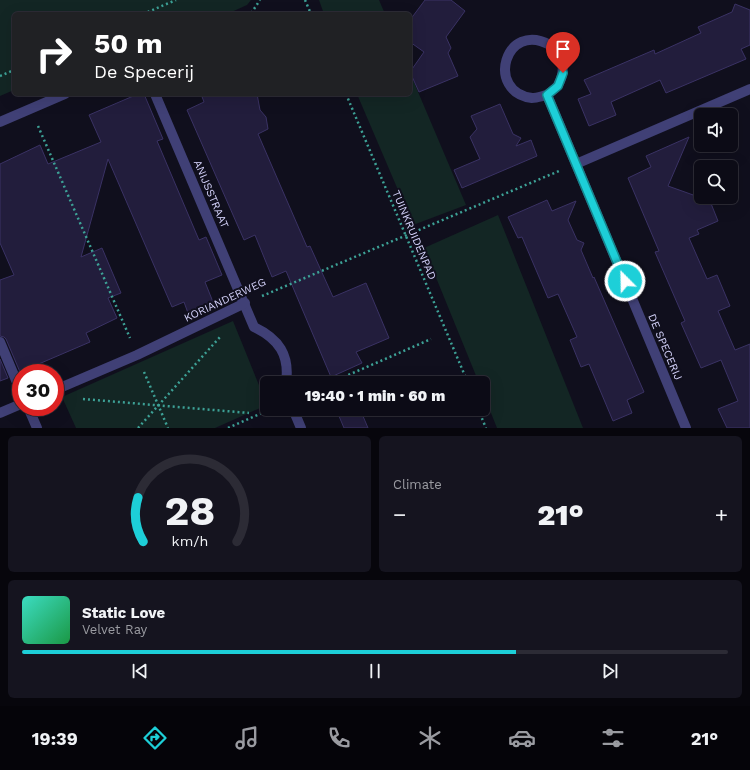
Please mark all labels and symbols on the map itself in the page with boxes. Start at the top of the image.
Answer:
pin [546,32,580,73]
street label: ANIJSSTRAAT [191,158,231,230]
street label: TUINKRUIDENPAD [389,188,439,282]
position arrow [604,260,646,302]
street label: KORIANDERWEG [182,275,268,325]
street label: DE SPECERIJ [645,312,685,382]
speed limit sign: 30 [12,364,64,416]

